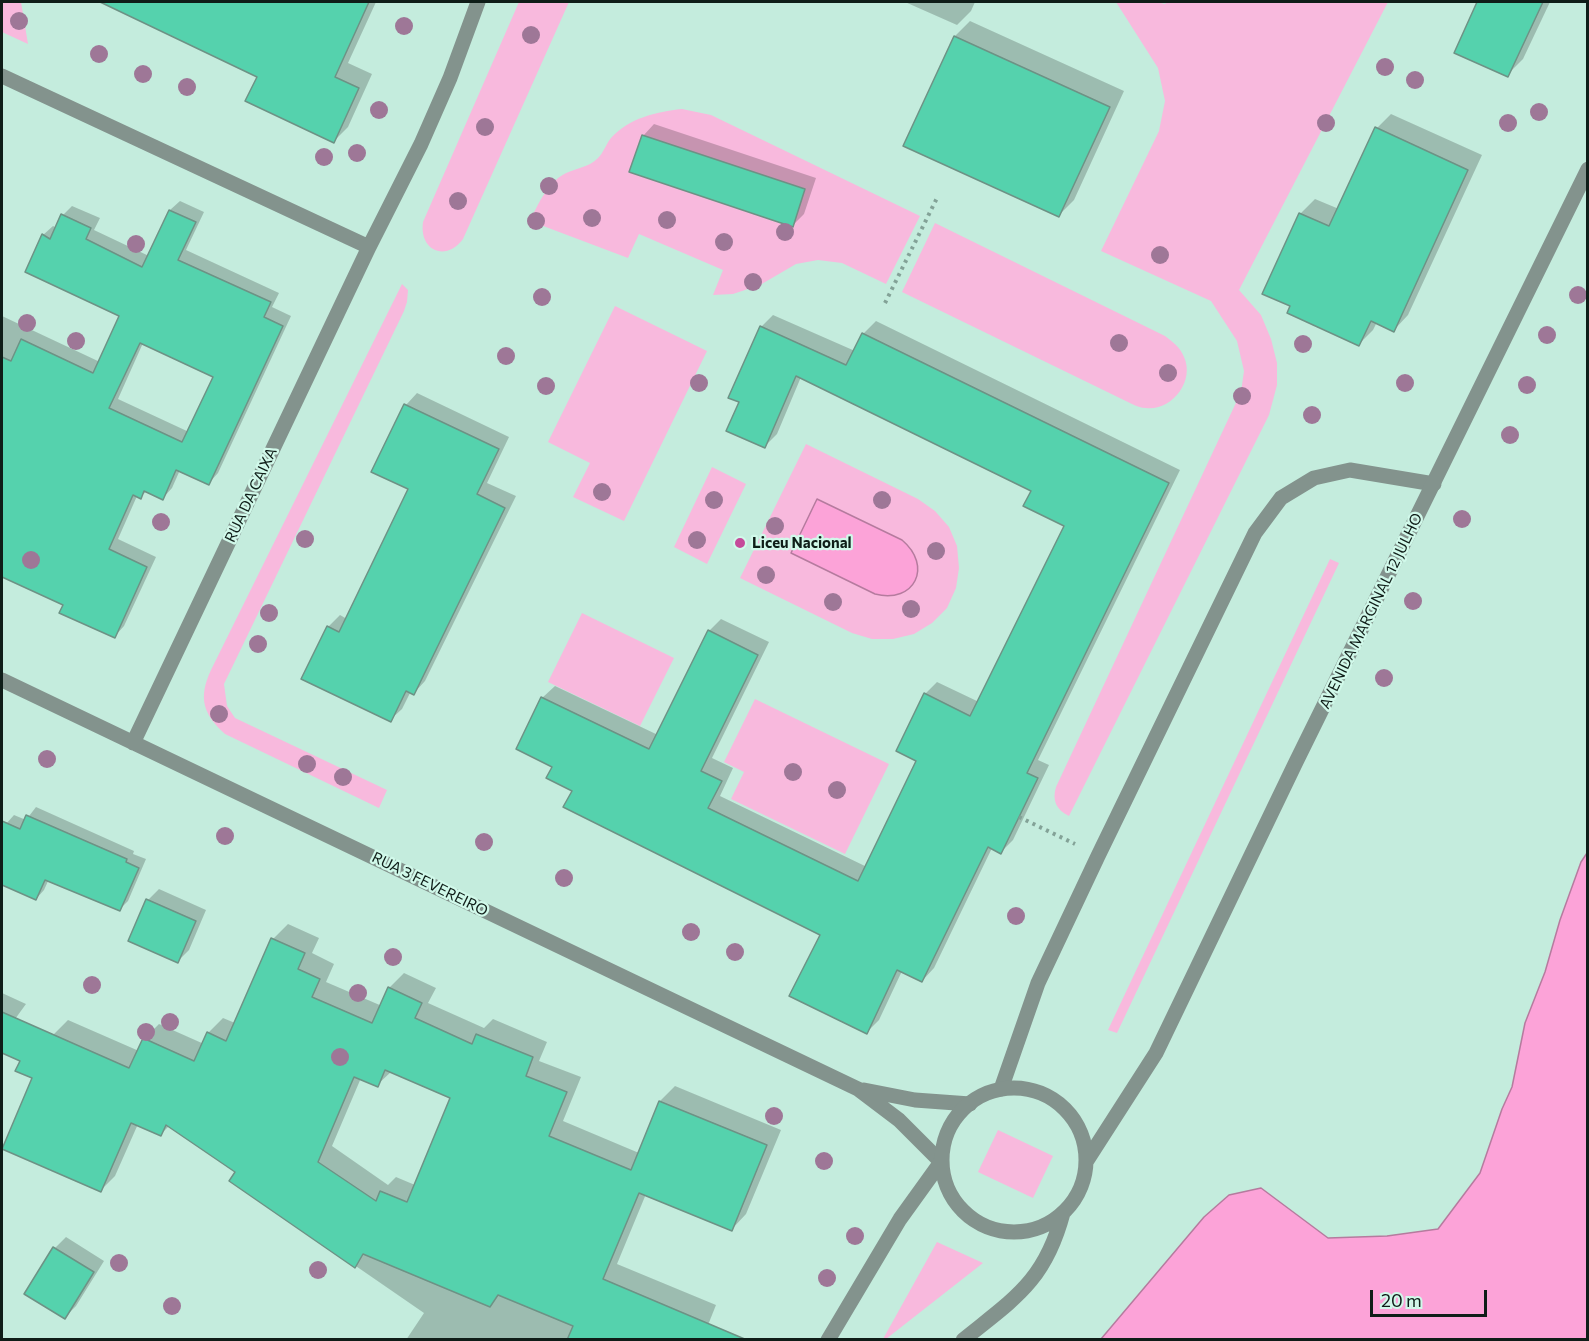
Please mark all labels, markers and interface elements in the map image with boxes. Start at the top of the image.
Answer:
street label: RUA DA CAIXA [221,445,281,545]
street label: AVENIDA MARGINAL 12 JULHO [1316,510,1426,712]
place label: Liceu Nacional [752,534,852,552]
marker: Liceu Nacional [733,536,747,550]
street label: RUA 3 FEVEREIRO [369,848,491,920]
scale bar [1373,1278,1490,1316]
text: 20 m [1381,1289,1422,1311]

